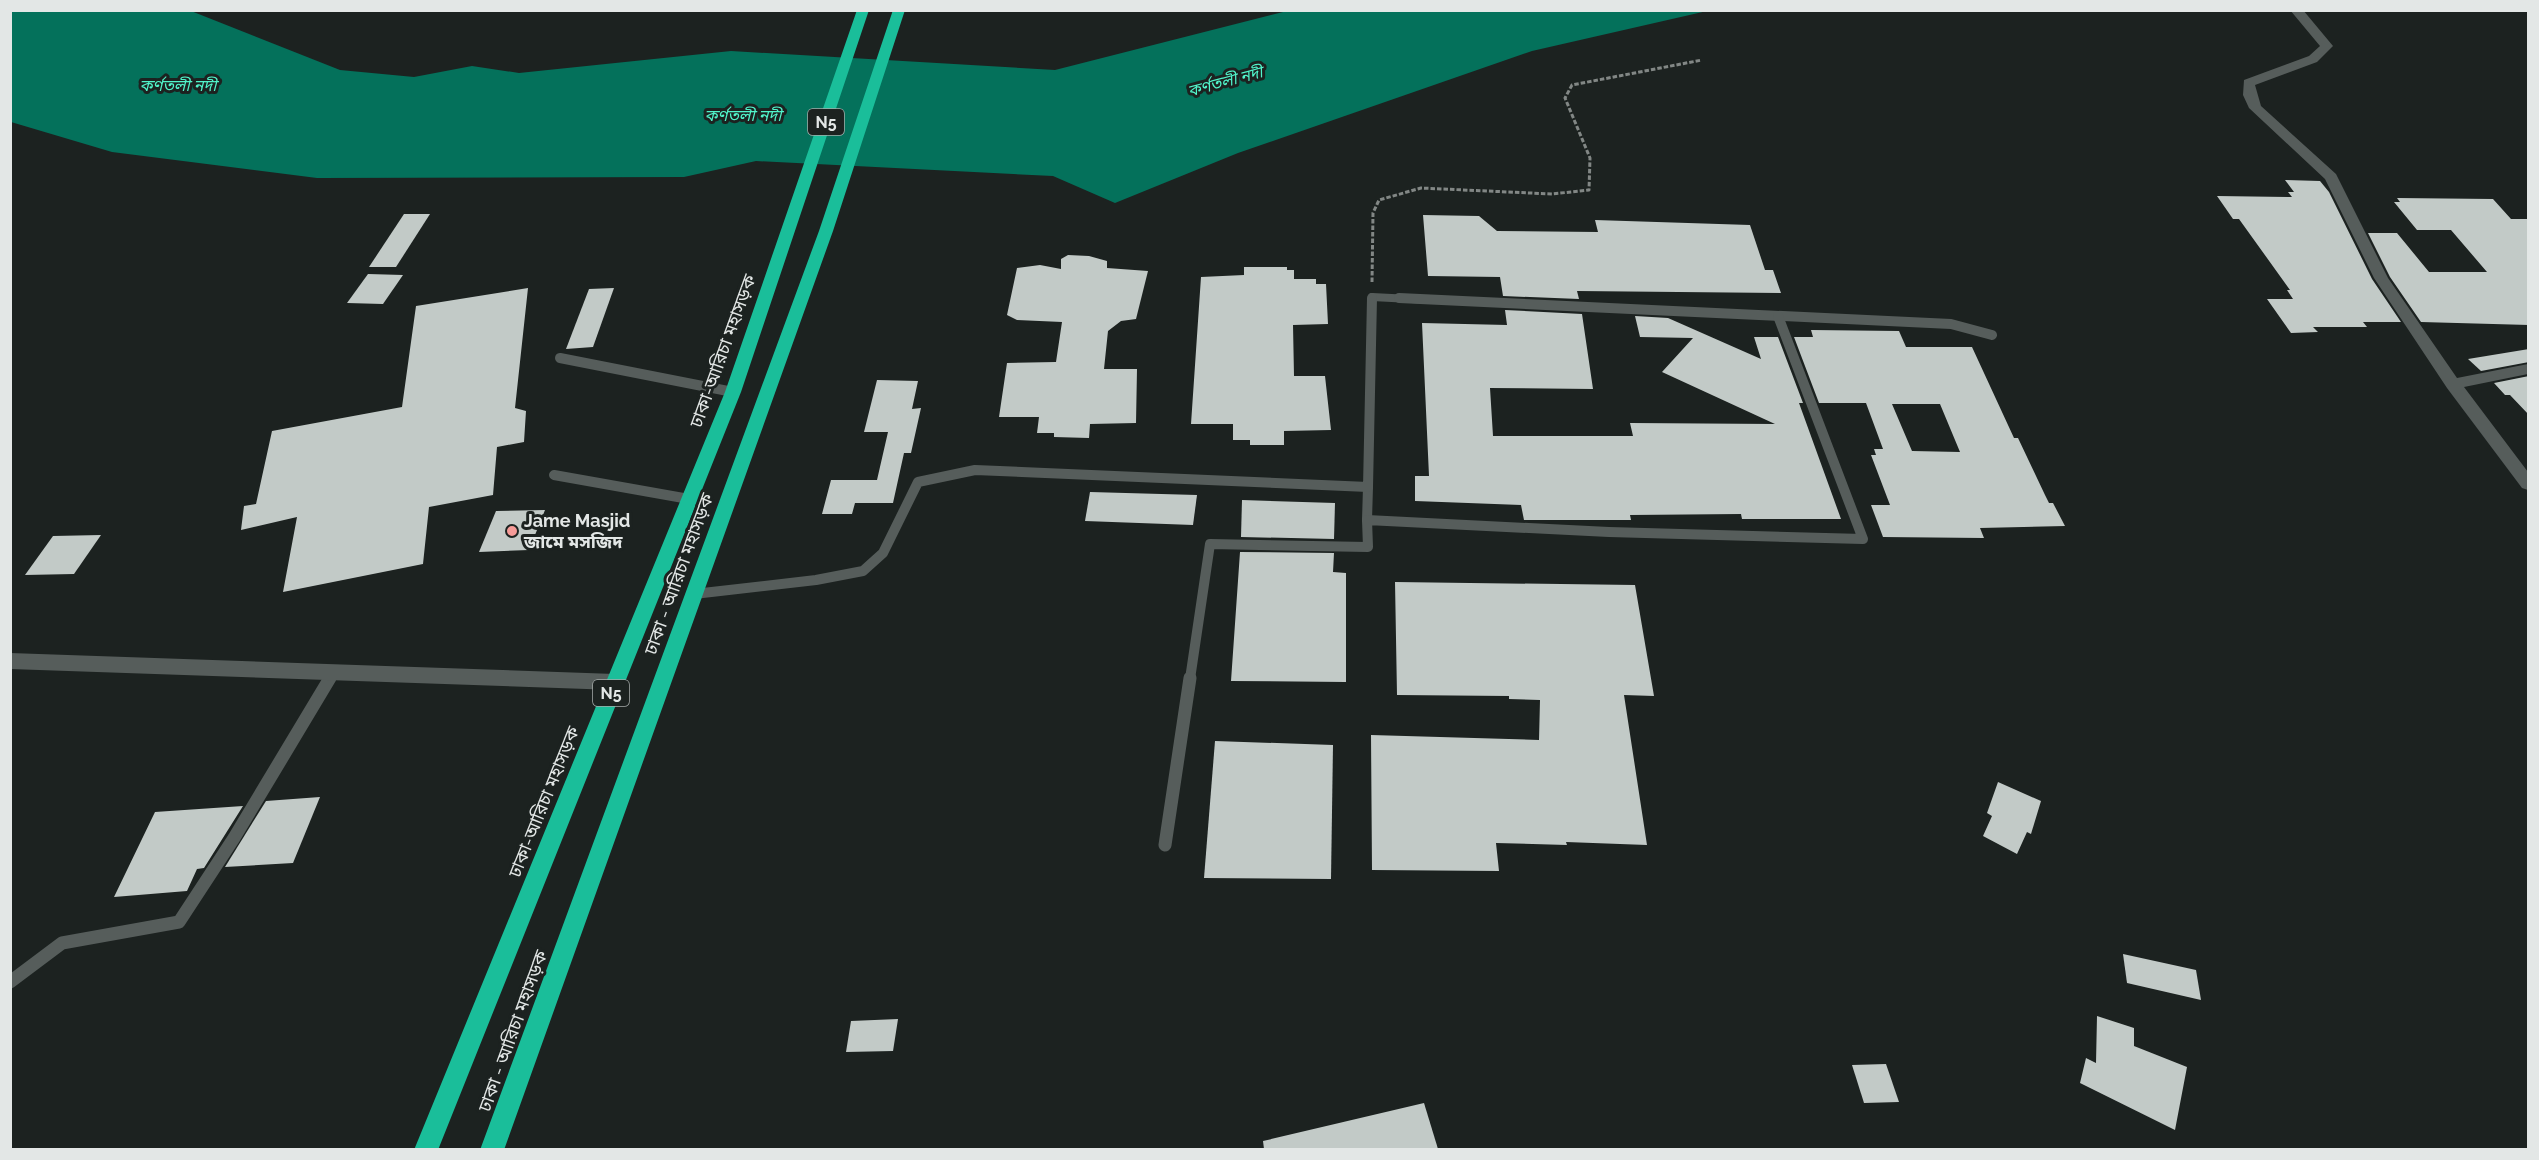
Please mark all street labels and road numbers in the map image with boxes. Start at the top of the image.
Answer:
road number: N5 [808,109,844,135]
street label: ঢাকা-আরিচা মহাসড়ক [685,271,760,431]
street label: ঢাকা - আরিচা মহাসড়ক [639,490,718,658]
road number: N5 [593,680,629,706]
street label: ঢাকা-আরিচা মহাসড়ক [503,723,584,881]
street label: ঢাকা - আরিচা মহাসড়ক [473,947,552,1115]

